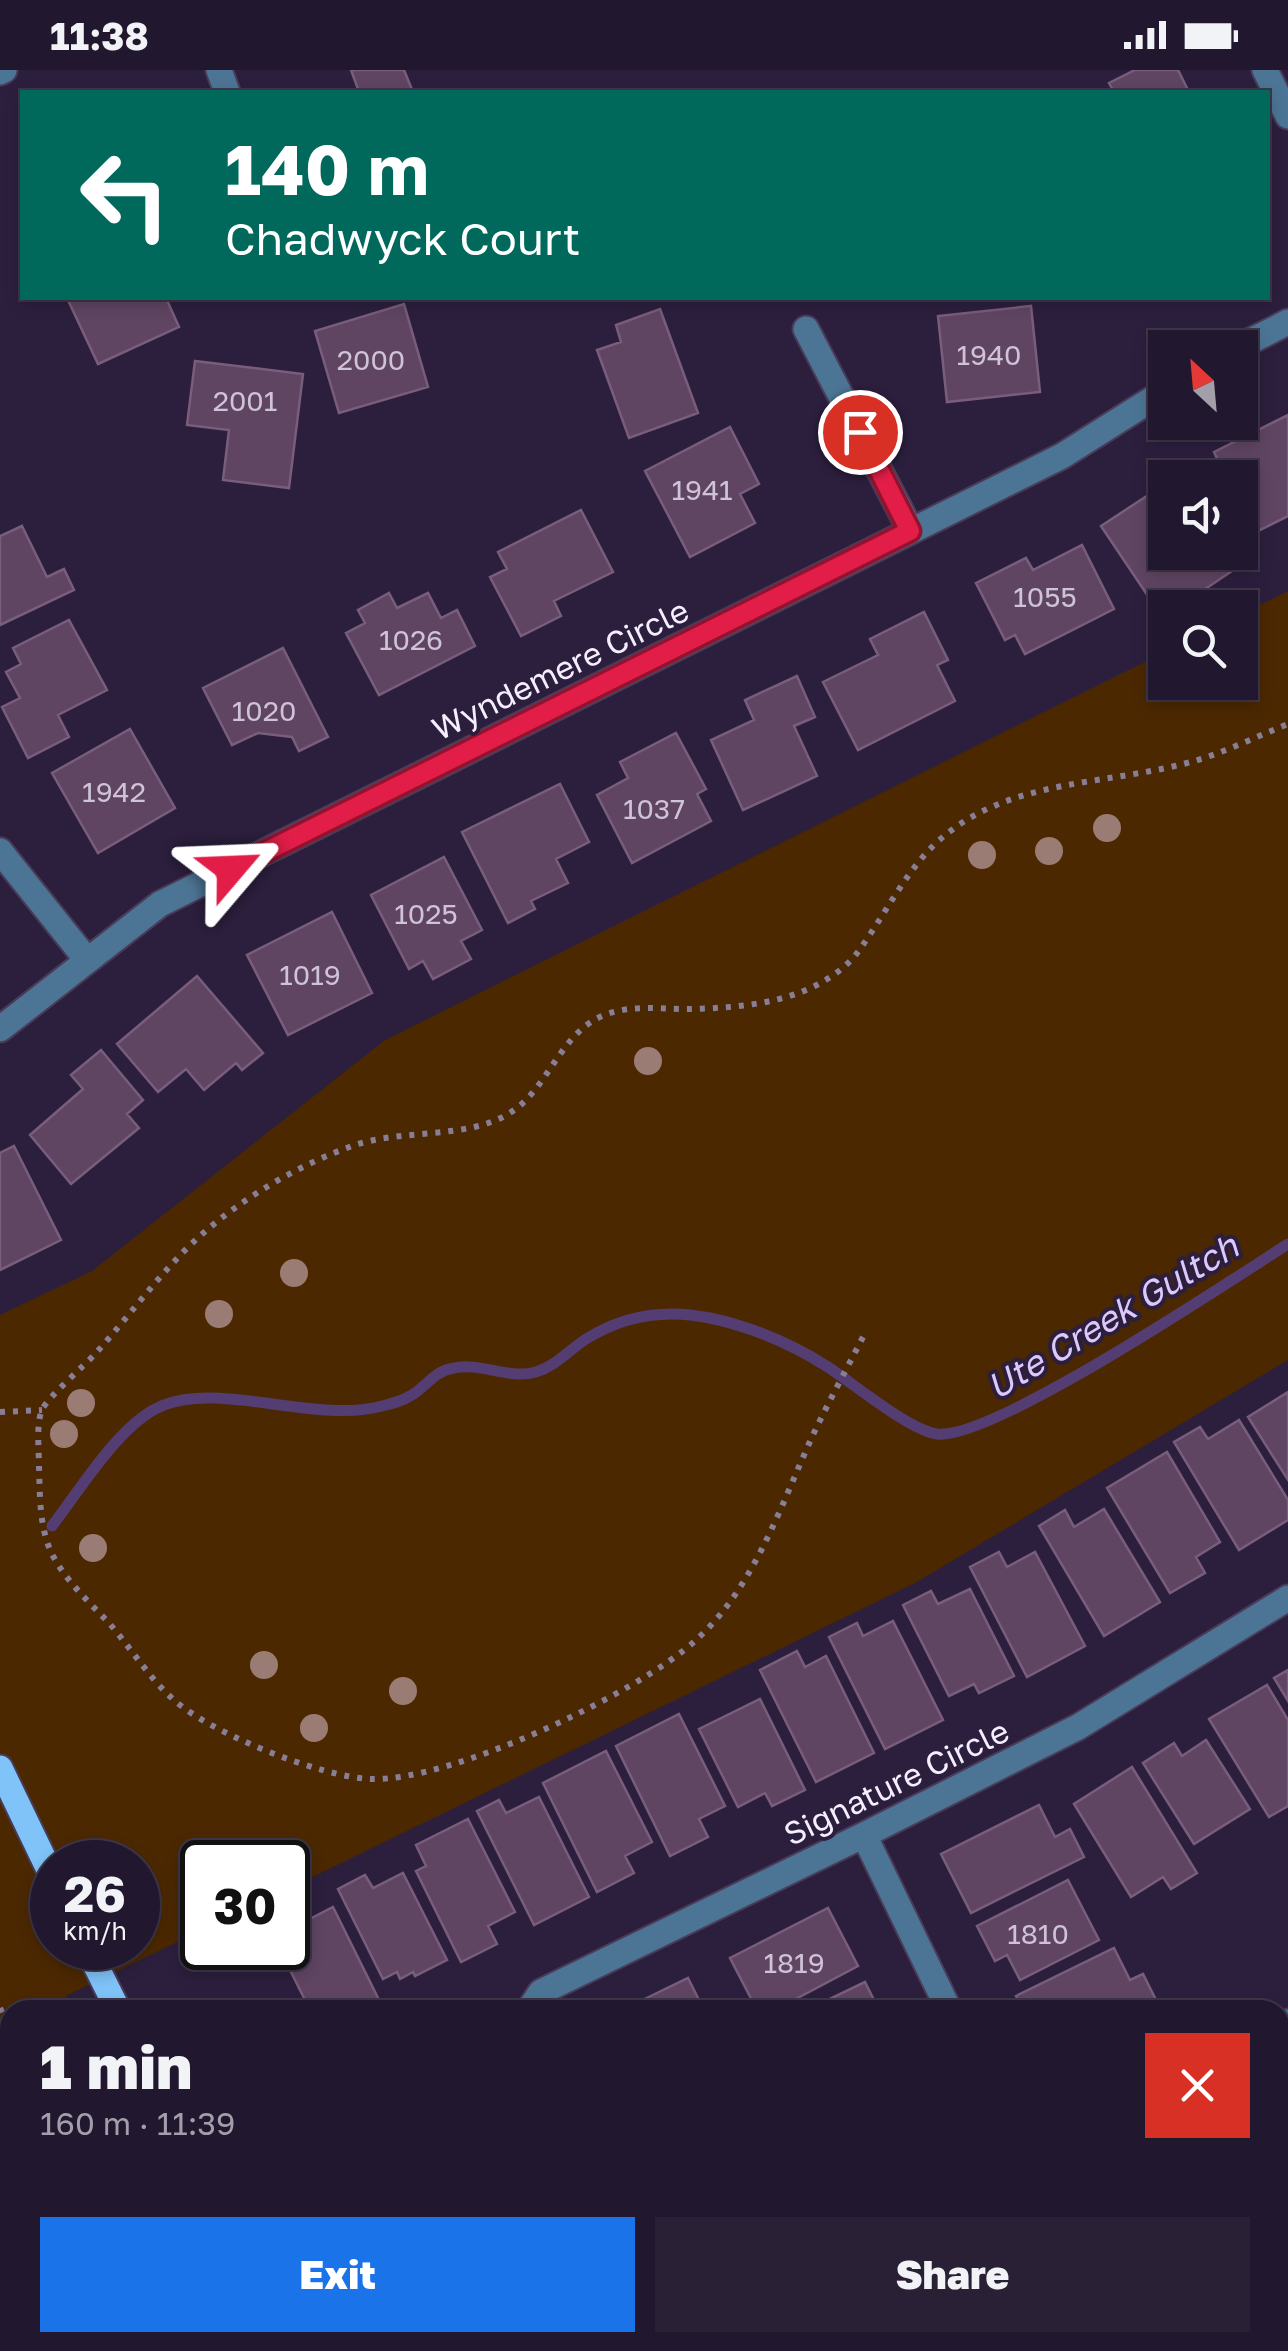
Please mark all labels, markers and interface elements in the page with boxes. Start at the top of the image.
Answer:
text: 11:38 [50,13,149,58]
text: 140 m [225,126,429,210]
icon: left [60,130,190,260]
text: Chadwyck Court [225,211,581,265]
north arrow [1148,330,1258,440]
map controls [1148,330,1258,700]
house number: 1940 [957,338,1021,371]
house number: 2000 [337,343,405,376]
house number: 2001 [213,384,277,417]
pin [818,390,903,475]
icon: arrive [833,405,888,460]
button: sound [1148,460,1258,570]
house number: 1941 [671,473,733,506]
house number: 1055 [1013,580,1077,613]
street label: Wyndemere Circle [426,590,694,748]
button: search [1148,590,1258,700]
house number: 1026 [379,623,443,656]
house number: 1020 [232,694,296,727]
house number: 1942 [82,775,146,808]
house number: 1037 [623,792,685,825]
position arrow [179,817,283,921]
house number: 1025 [394,897,458,930]
house number: 1019 [279,958,341,991]
water label: Ute Creek Gultch [979,1224,1247,1408]
street label: Signature Circle [777,1711,1015,1853]
speed limit sign: 30 [180,1840,310,1970]
text: 26 [64,1863,126,1923]
text: km/h [63,1915,127,1946]
house number: 1810 [1007,1917,1069,1950]
house number: 1819 [763,1946,825,1979]
text: 1 min [40,2030,192,2102]
button: close [1145,2033,1250,2138]
text: 160 m · 11:39 [40,2104,235,2142]
button: Exit [40,2217,635,2332]
button: Share [655,2217,1250,2332]

